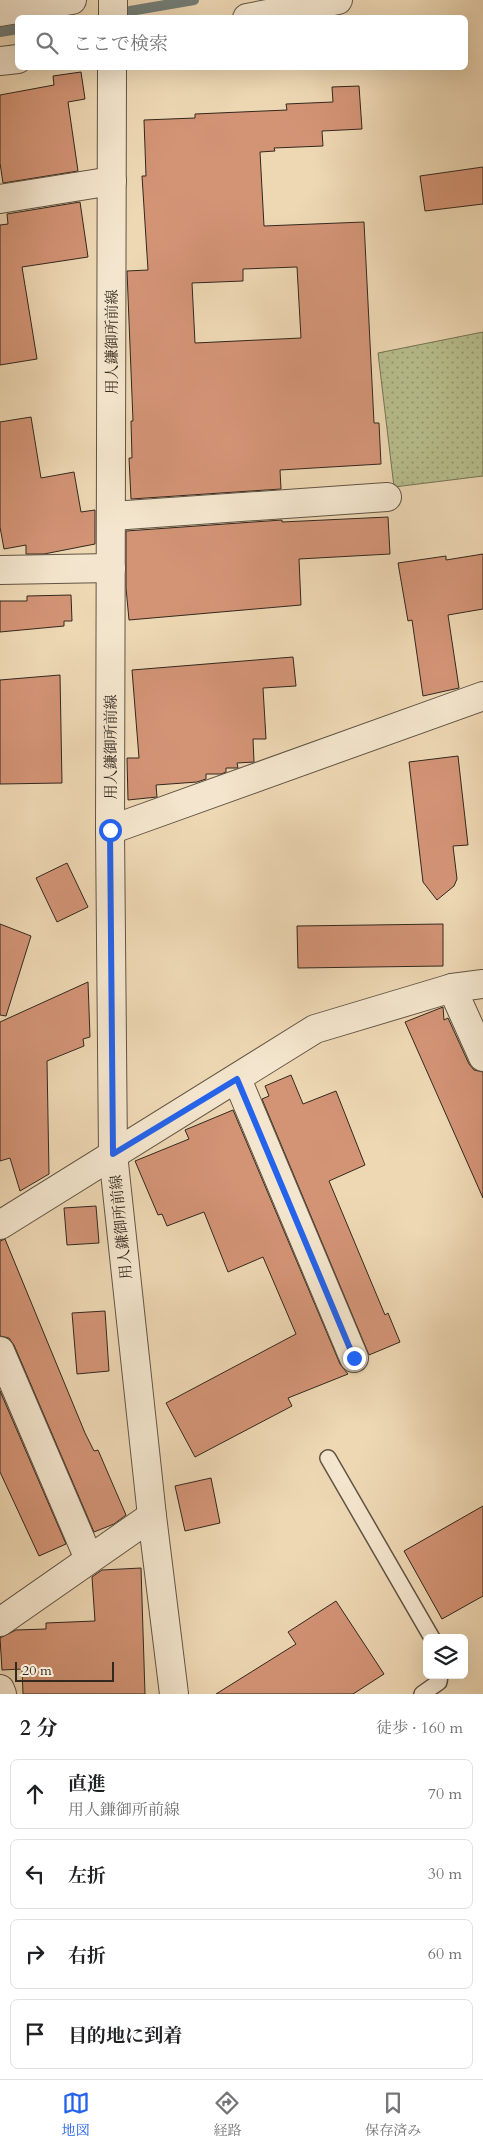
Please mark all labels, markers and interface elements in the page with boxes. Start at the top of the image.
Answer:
search box [15,15,468,70]
icon: search [33,29,61,57]
text: ここで検索 [73,31,168,57]
street label: 用人鎌御所前線 [102,289,122,395]
street label: 用人鎌御所前線 [101,694,121,800]
route start [99,819,122,842]
street label: 用人鎌御所前線 [106,1174,136,1280]
route end [343,1347,366,1370]
map controls [423,1634,468,1679]
button: layers [423,1634,468,1679]
scale bar [15,1659,114,1682]
text: 20 m [22,1661,52,1680]
text: 2 分 [20,1714,57,1743]
text: 徒歩 · 160 m [376,1717,463,1739]
text: 直進 [68,1771,106,1797]
icon: ahead [21,1780,49,1808]
text: 70 m [428,1783,462,1805]
text: 用人鎌御所前線 [68,1799,180,1821]
icon: left [21,1860,49,1888]
text: 左折 [68,1863,106,1889]
text: 30 m [428,1863,462,1885]
icon: right [21,1940,49,1968]
text: 右折 [68,1943,106,1969]
text: 60 m [428,1943,462,1965]
icon: arrive [21,2020,49,2048]
text: 目的地に到着 [68,2023,182,2049]
tab: 地図 [62,2089,90,2140]
tab: 経路 [213,2089,241,2140]
tab: 保存済み [365,2089,421,2140]

